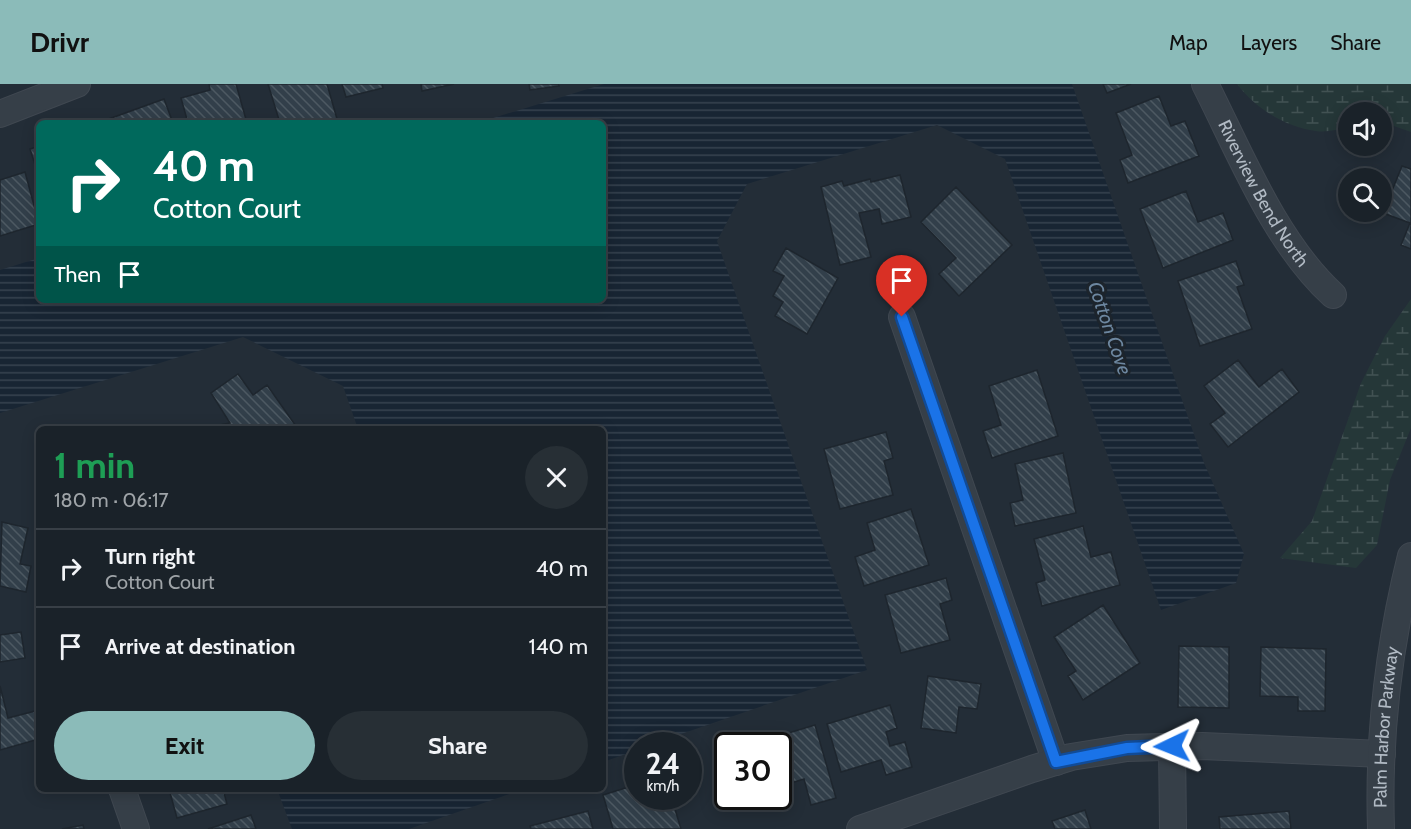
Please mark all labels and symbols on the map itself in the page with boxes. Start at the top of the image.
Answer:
street label: Riverview Bend North [1213,116,1314,271]
pin [876,255,927,317]
water label: Cotton Cove [1083,278,1137,378]
street label: Palm Harbor Parkway [1370,645,1404,808]
position arrow [1140,714,1204,778]
speed limit sign: 30 [714,732,792,810]

